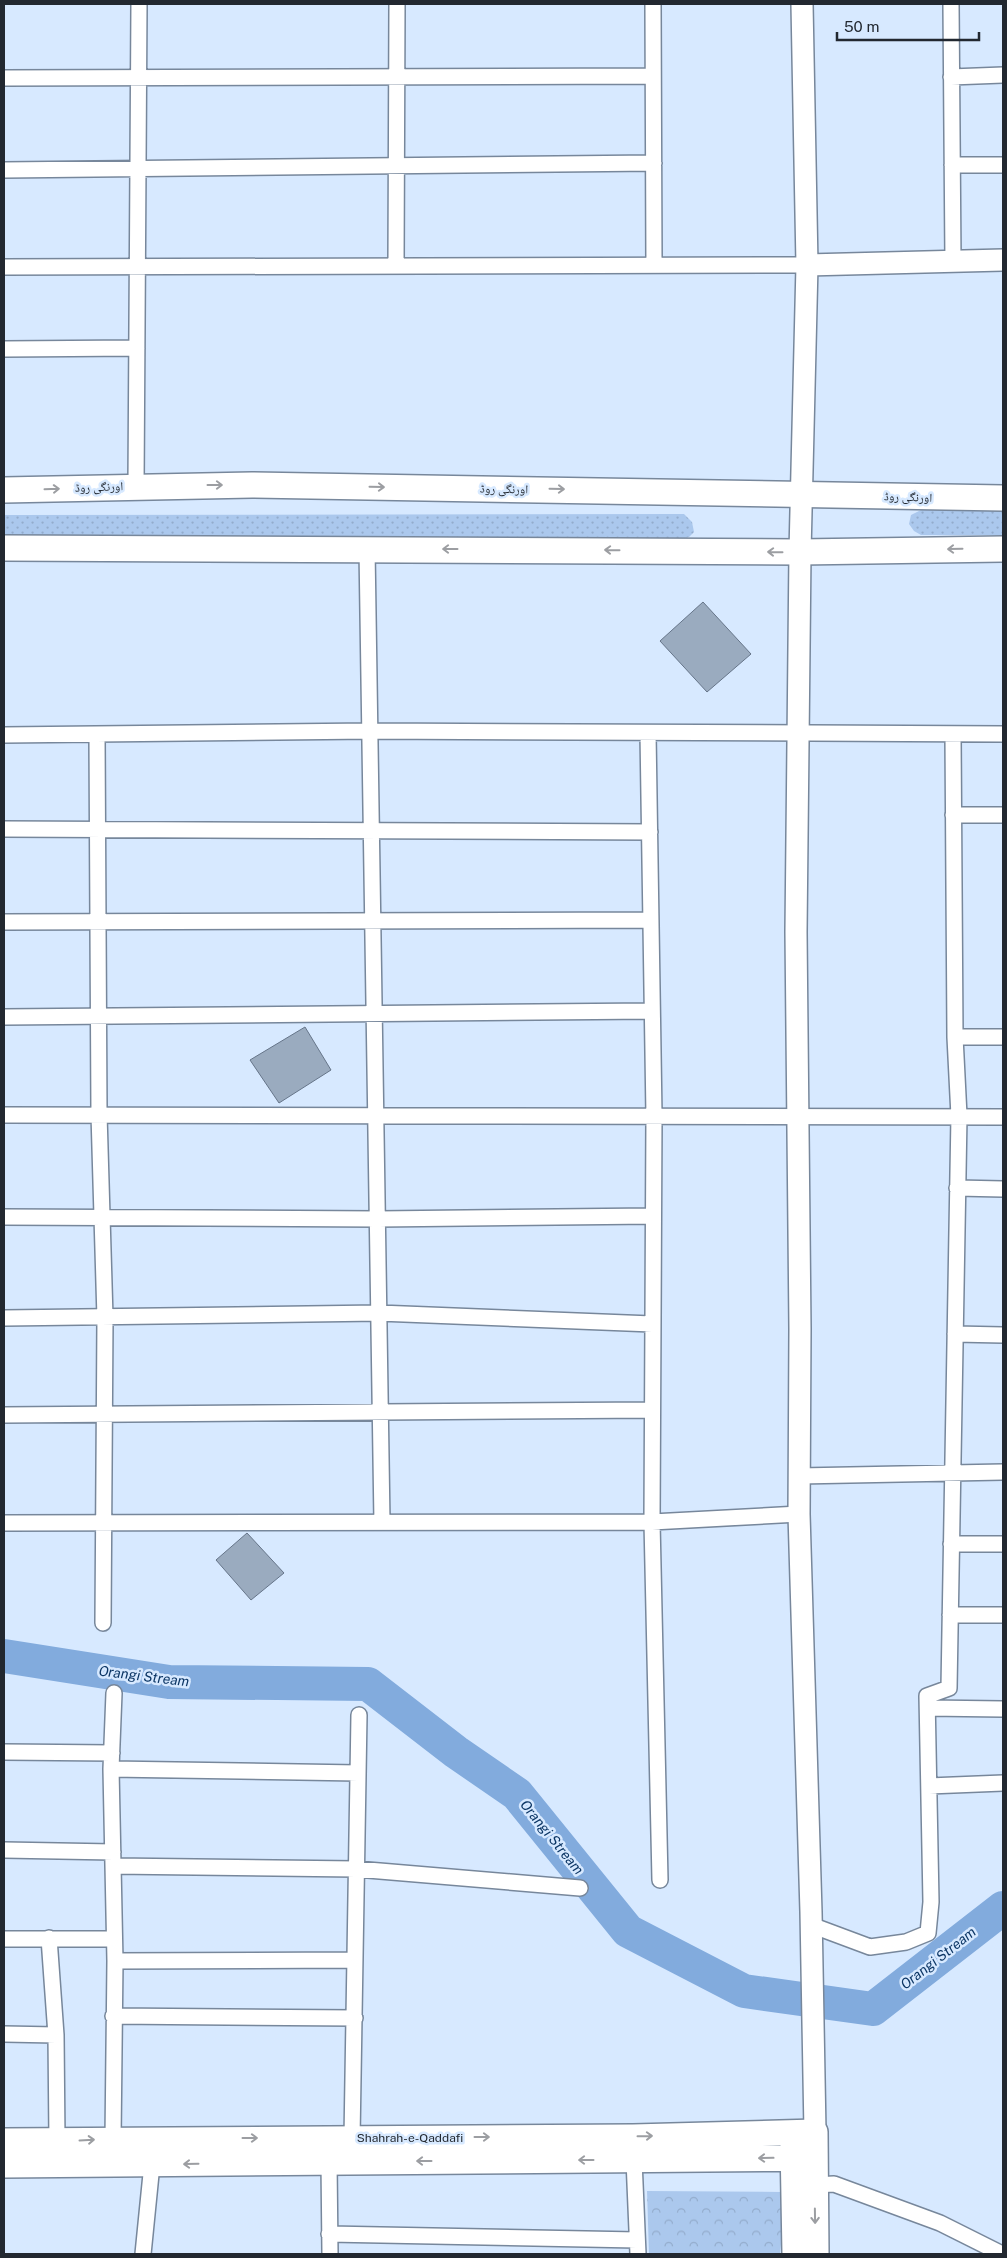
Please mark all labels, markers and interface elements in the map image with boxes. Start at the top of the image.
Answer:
scale bar [837,10,980,42]
text: 50 m [844,18,879,35]
street label: اورنگی روڈ [75,479,124,495]
one-way arrow [206,480,223,490]
one-way arrow [369,482,385,492]
street label: اورنگی روڈ [480,482,528,496]
one-way arrow [44,484,60,493]
one-way arrow [549,484,565,494]
street label: اورنگی روڈ [884,489,933,505]
one-way arrow [442,544,458,554]
one-way arrow [604,545,620,555]
one-way arrow [947,545,963,554]
one-way arrow [767,547,783,557]
water label: Orangi Stream [98,1663,190,1689]
water label: Orangi Stream [517,1797,587,1877]
water label: Orangi Stream [897,1924,979,1992]
street label: Shahrah-e-Qaddafi [357,2131,463,2145]
one-way arrow [474,2132,490,2142]
one-way arrow [637,2132,653,2141]
one-way arrow [242,2133,258,2143]
one-way arrow [79,2135,95,2144]
one-way arrow [759,2153,775,2163]
one-way arrow [579,2155,595,2165]
one-way arrow [416,2156,432,2166]
one-way arrow [184,2159,200,2169]
one-way arrow [810,2207,820,2223]

